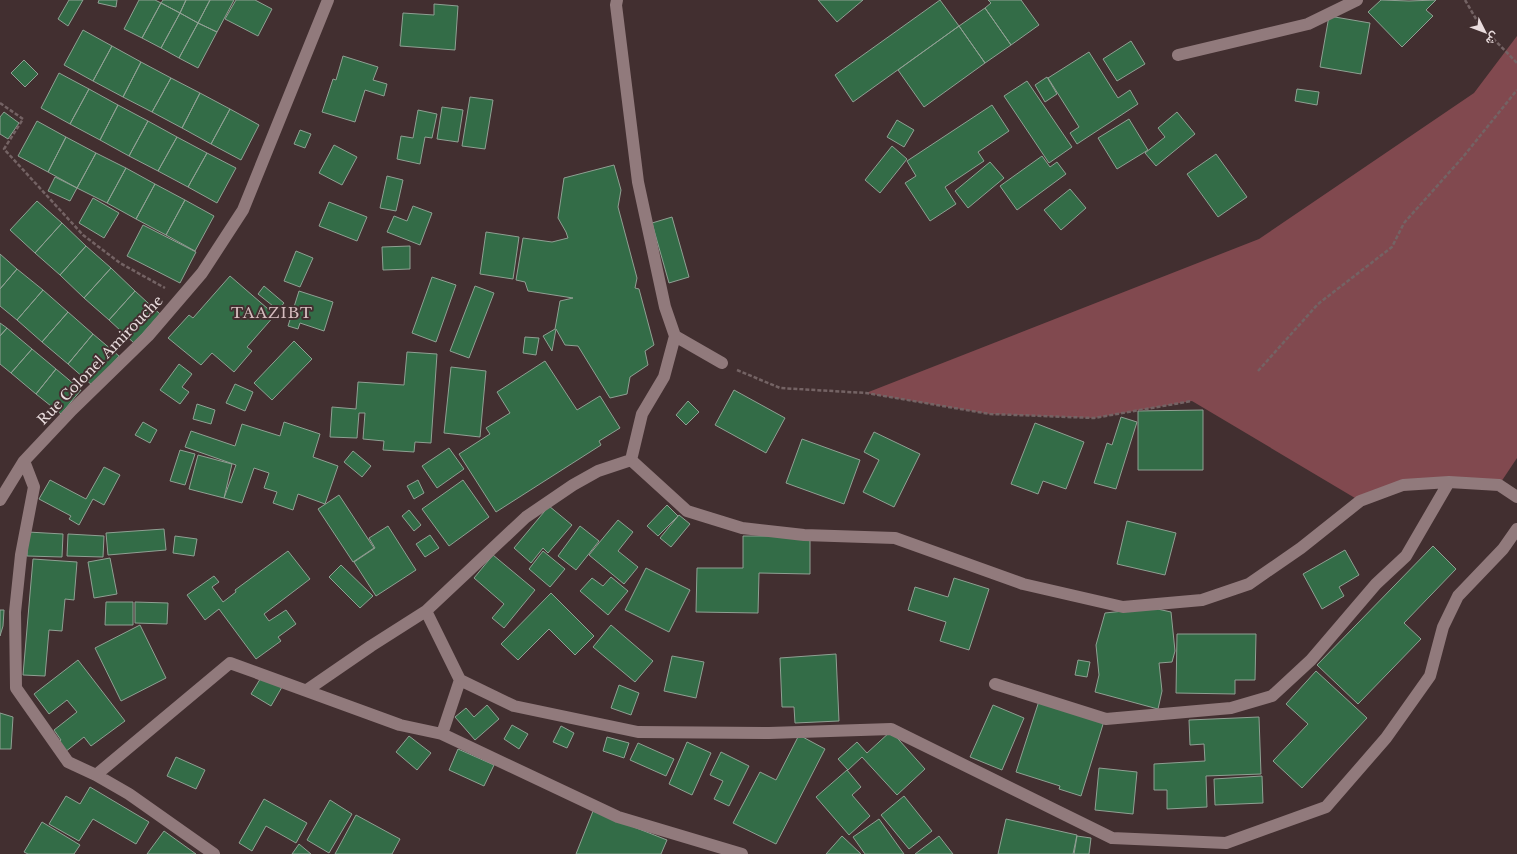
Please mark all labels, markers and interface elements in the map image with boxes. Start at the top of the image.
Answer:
north arrow [1465,12,1505,52]
text: ش [1483,29,1502,48]
street label: Rue Colonel Amirouche [33,292,167,428]
district label: TAAZIBT [231,303,313,322]

